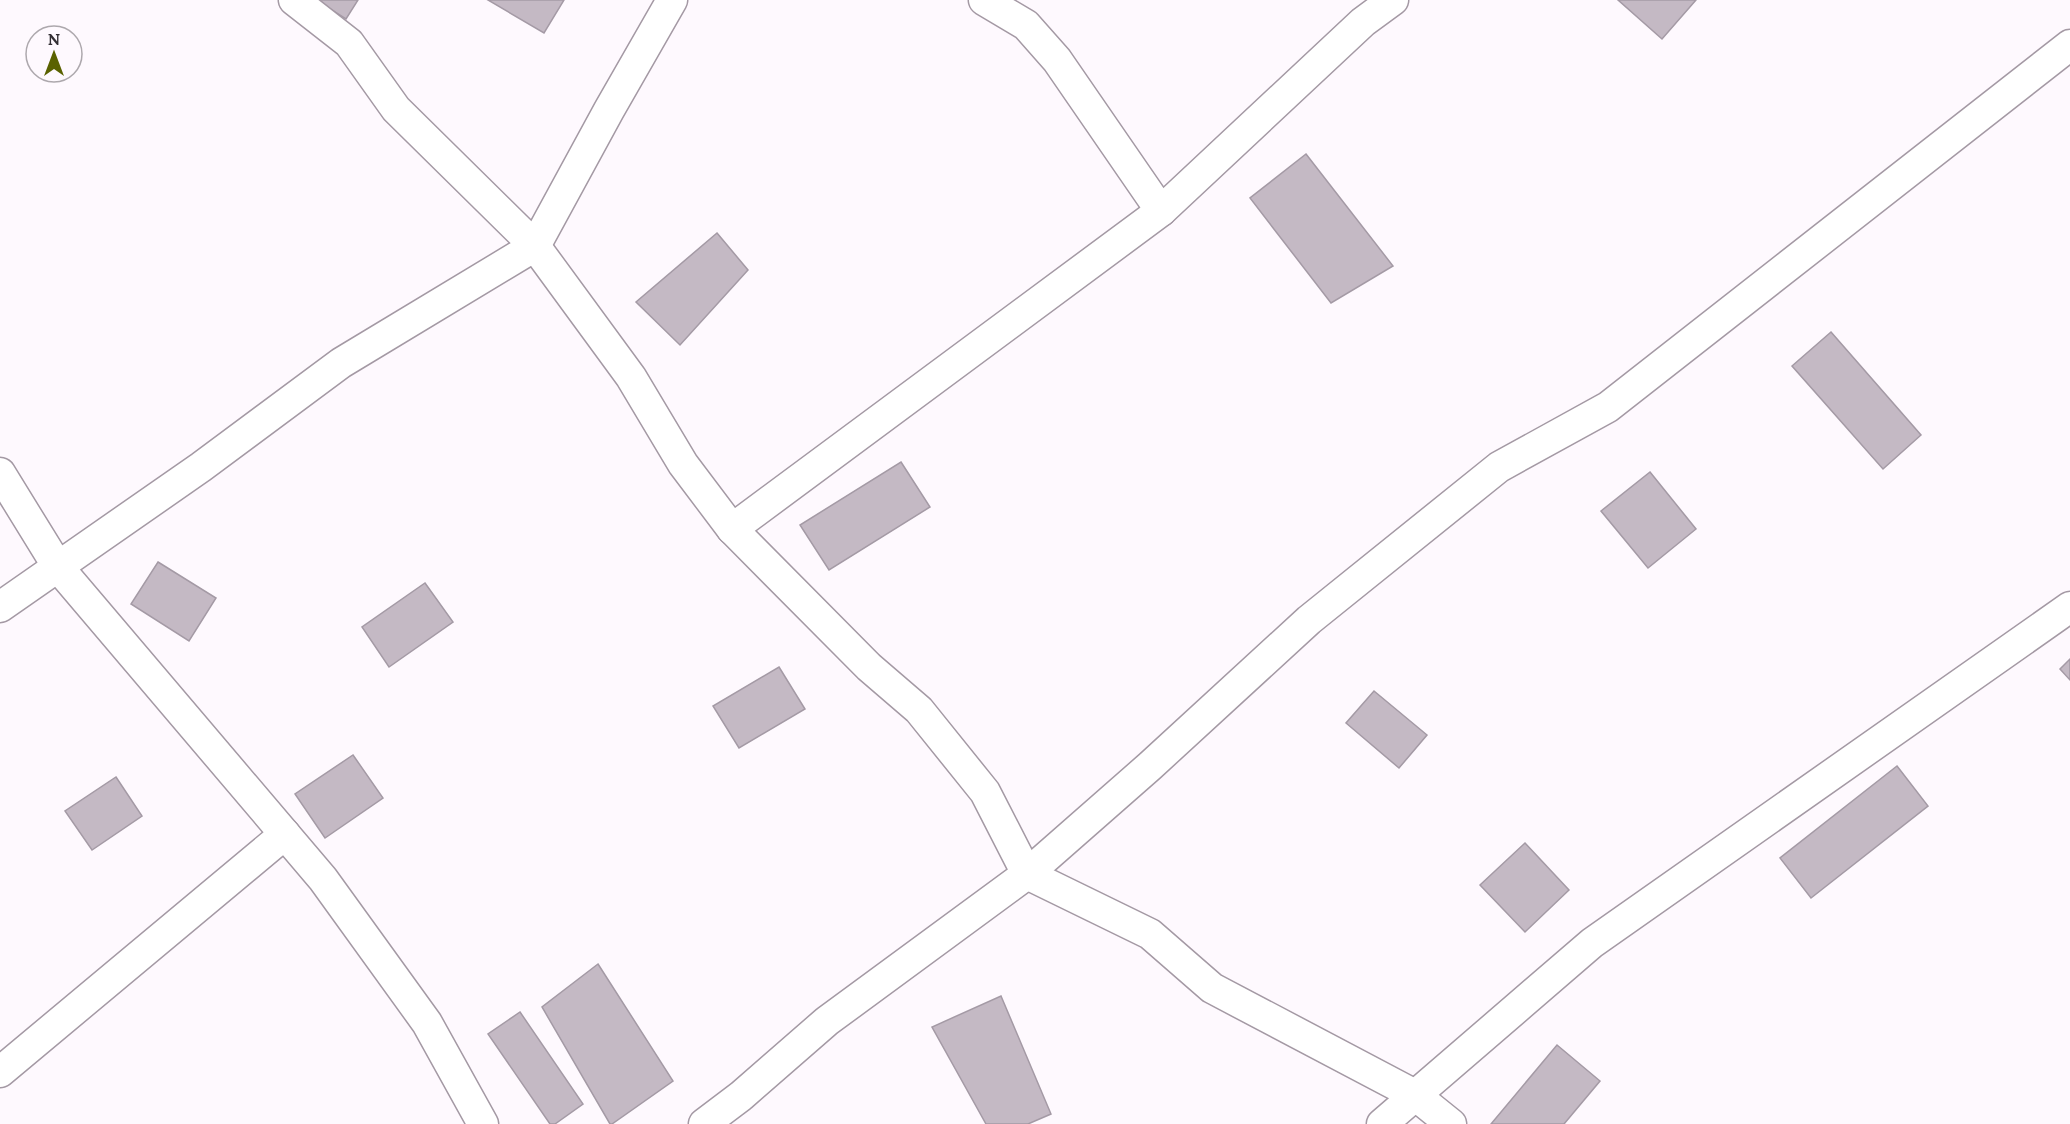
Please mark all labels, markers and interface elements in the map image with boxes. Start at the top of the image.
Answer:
north arrow [24,24,84,84]
text: N [48,29,60,49]

